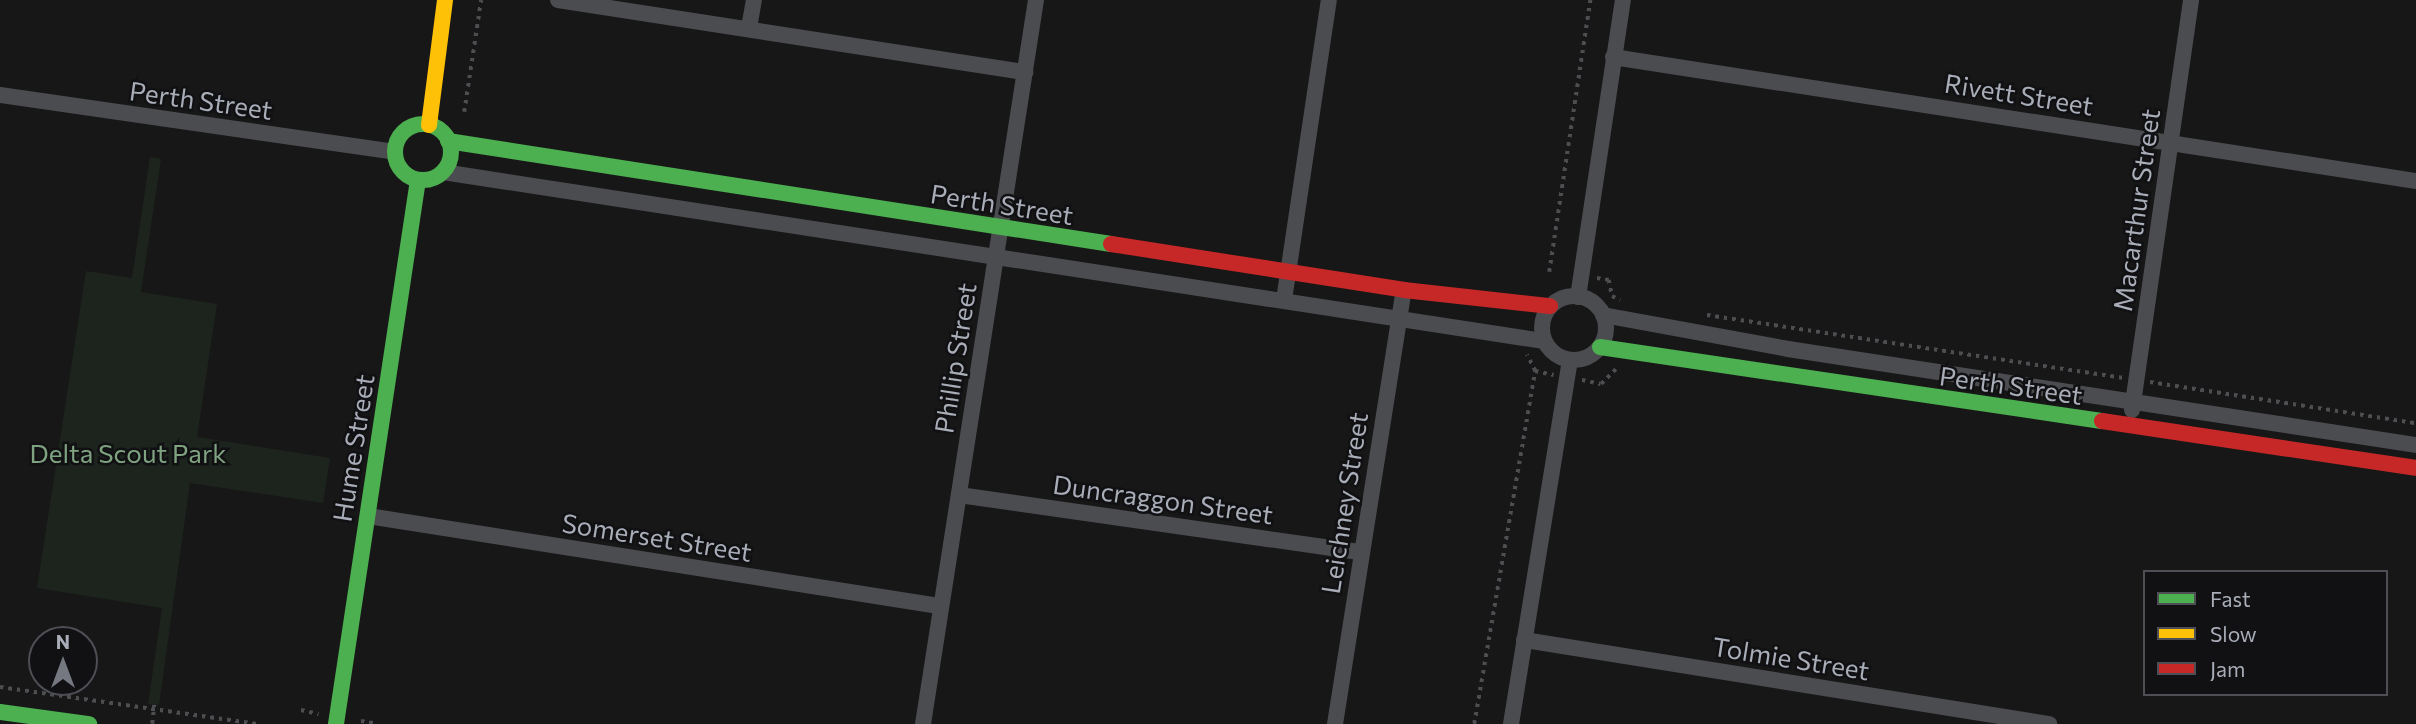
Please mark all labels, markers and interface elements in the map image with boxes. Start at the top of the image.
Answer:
street label: Rivett Street [1942,67,2096,121]
street label: Perth Street [128,75,274,125]
street label: Macarthur Street [2106,107,2166,313]
street label: Perth Street [928,177,1076,231]
street label: Phillip Street [928,281,982,435]
street label: Perth Street [1938,360,2084,410]
street label: Hume Street [326,372,380,524]
street label: Leichney Street [1314,410,1374,596]
park label: Delta Scout Park [30,437,226,469]
street label: Duncraggon Street [1051,468,1275,530]
street label: Somerset Street [560,507,754,567]
legend [2143,570,2388,696]
text: Fast [2210,586,2251,611]
text: Slow [2210,621,2257,646]
north arrow [28,626,98,696]
text: N [56,630,70,653]
street label: Tolmie Street [1710,630,1872,686]
text: Jam [2210,656,2245,681]

